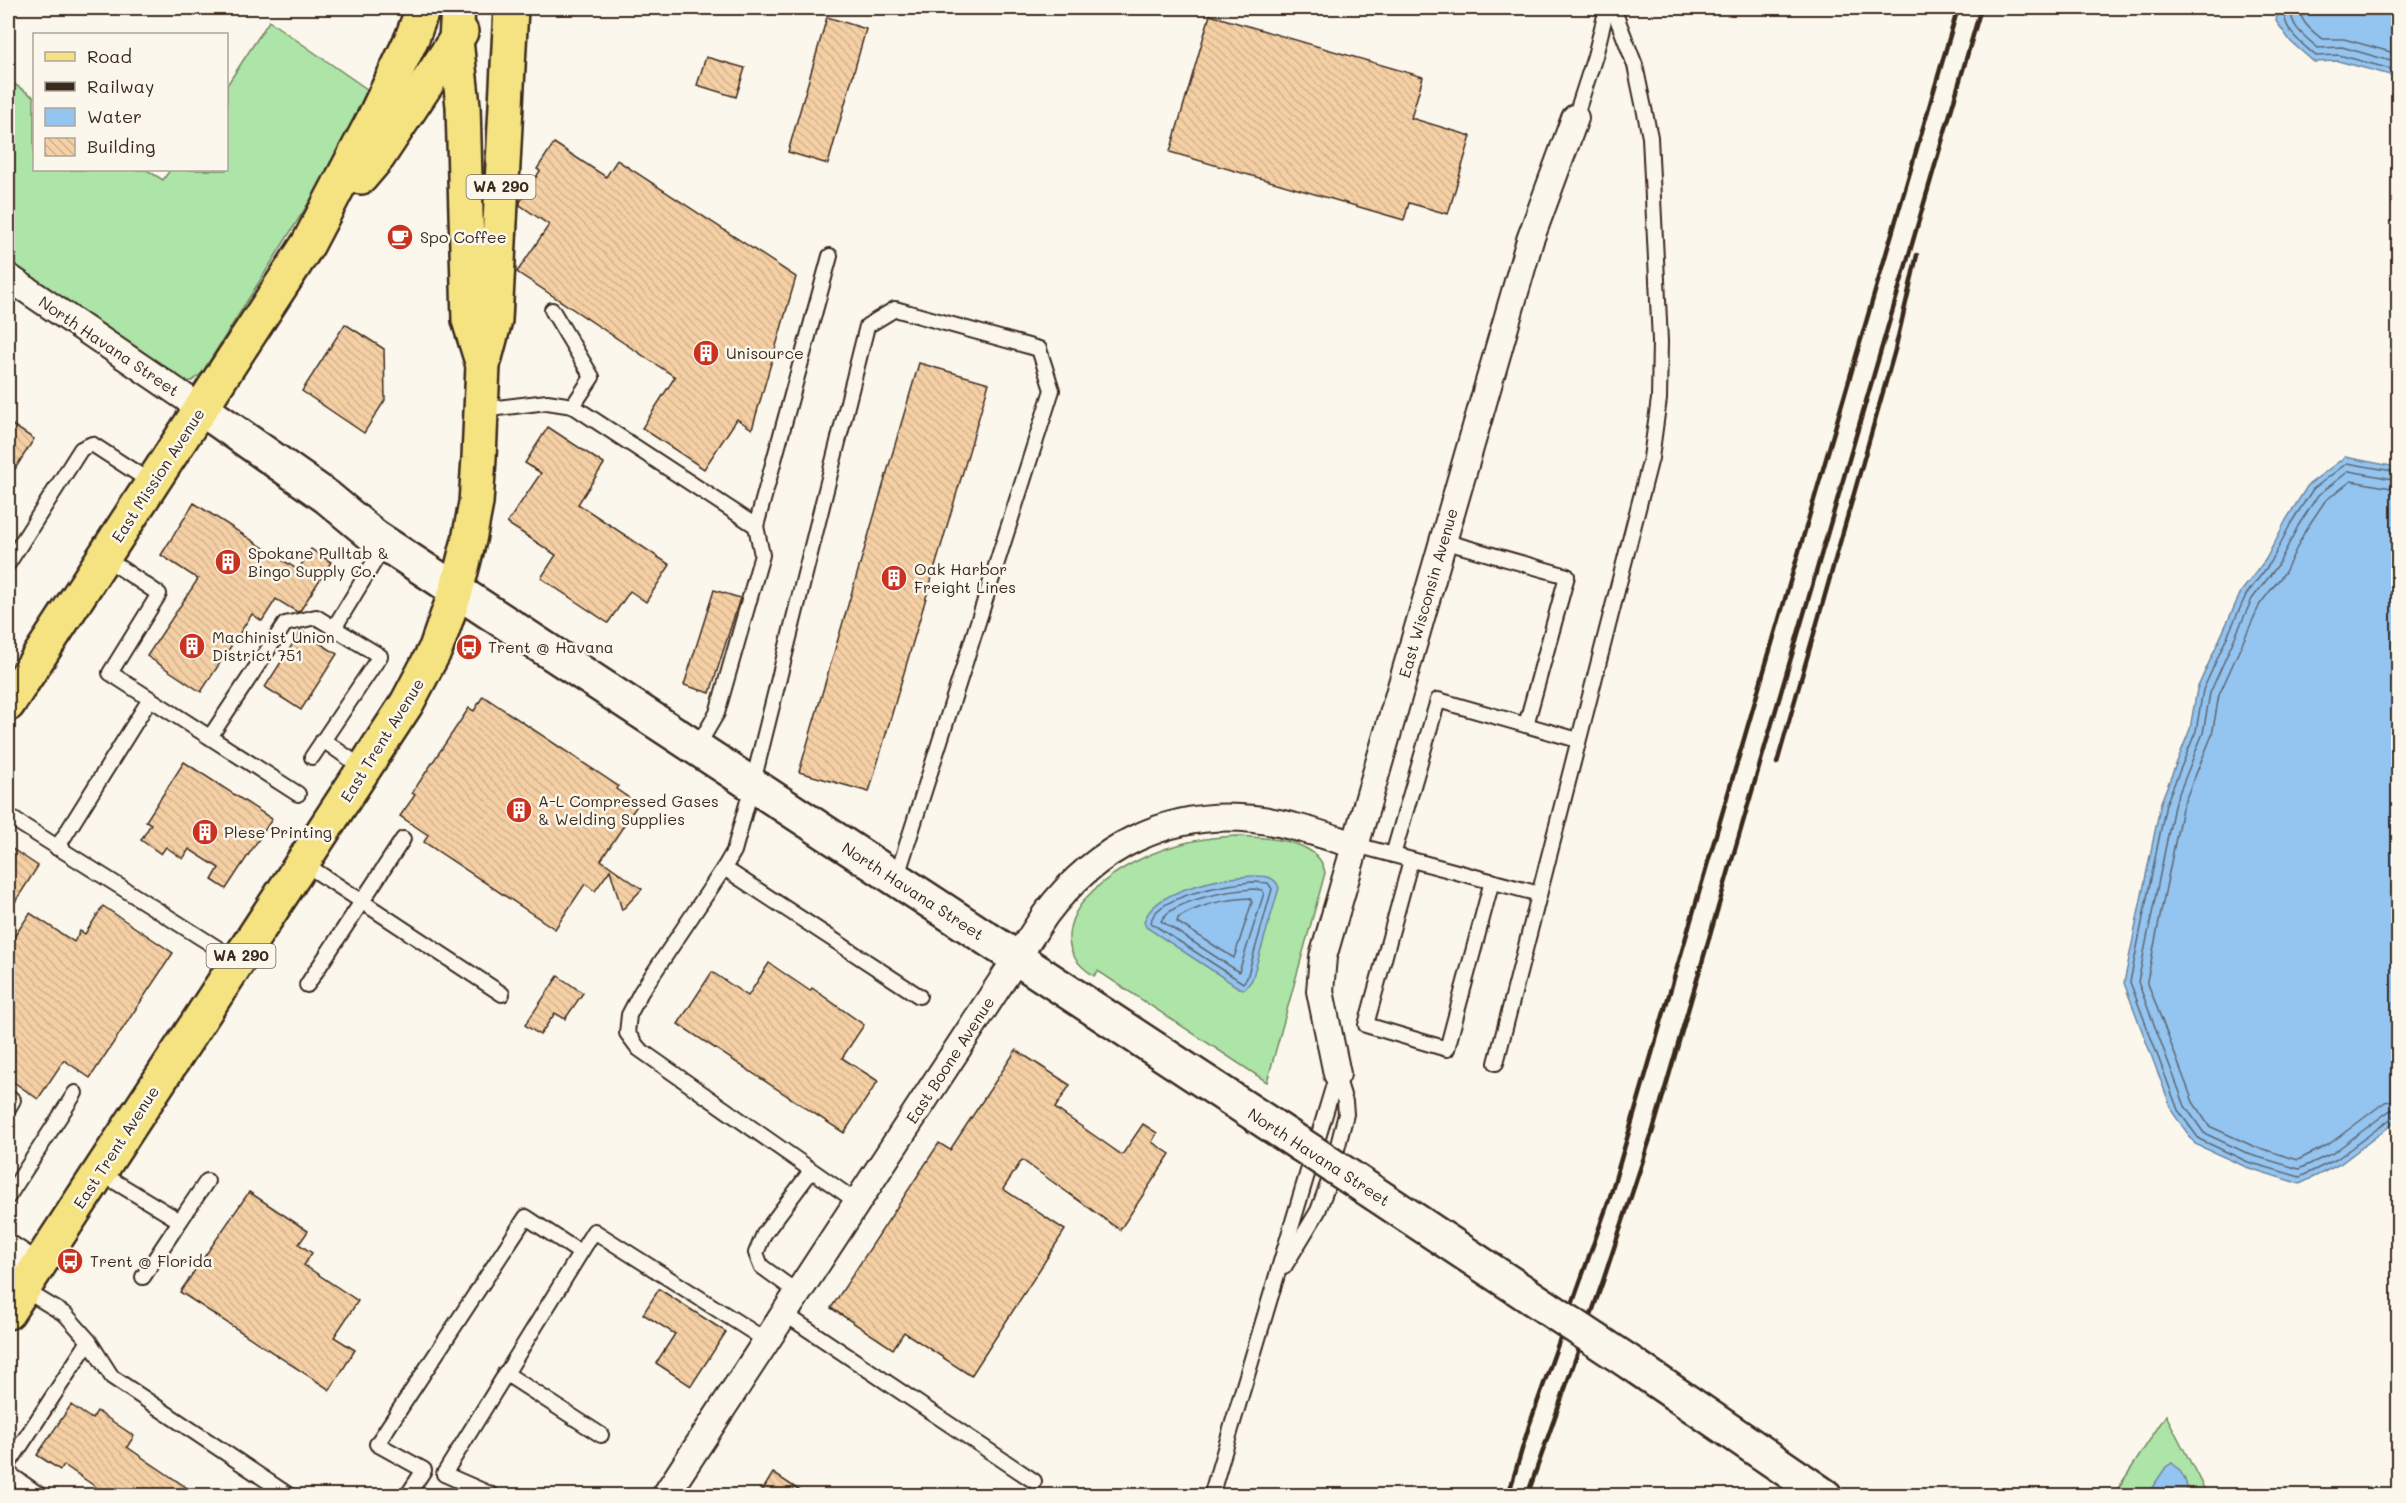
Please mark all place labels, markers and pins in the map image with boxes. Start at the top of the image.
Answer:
cafe icon: Spo Coffee [385,222,415,252]
place label: Spo Coffee [420,226,507,247]
building icon: Unisource [691,338,721,368]
place label: Unisource [726,342,804,363]
place label: Spokane Pulltab & Bingo Supply Co. [248,542,389,581]
building icon: Spokane Pulltab & Bingo Supply Co. [213,547,243,577]
place label: Oak Harbor Freight Lines [914,558,1016,597]
building icon: Oak Harbor Freight Lines [879,563,909,593]
place label: Machinist Union District 751 [212,626,335,665]
building icon: Machinist Union District 751 [177,631,207,661]
bus stop icon: Trent @ Havana [454,632,484,662]
place label: Trent @ Havana [488,636,614,657]
place label: A-L Compressed Gases & Welding Supplies [538,790,719,829]
building icon: A-L Compressed Gases & Welding Supplies [504,795,534,825]
building icon: Plese Printing [190,817,220,847]
place label: Plese Printing [224,821,332,842]
bus stop icon: Trent @ Florida [55,1246,85,1276]
place label: Trent @ Florida [90,1250,213,1271]

